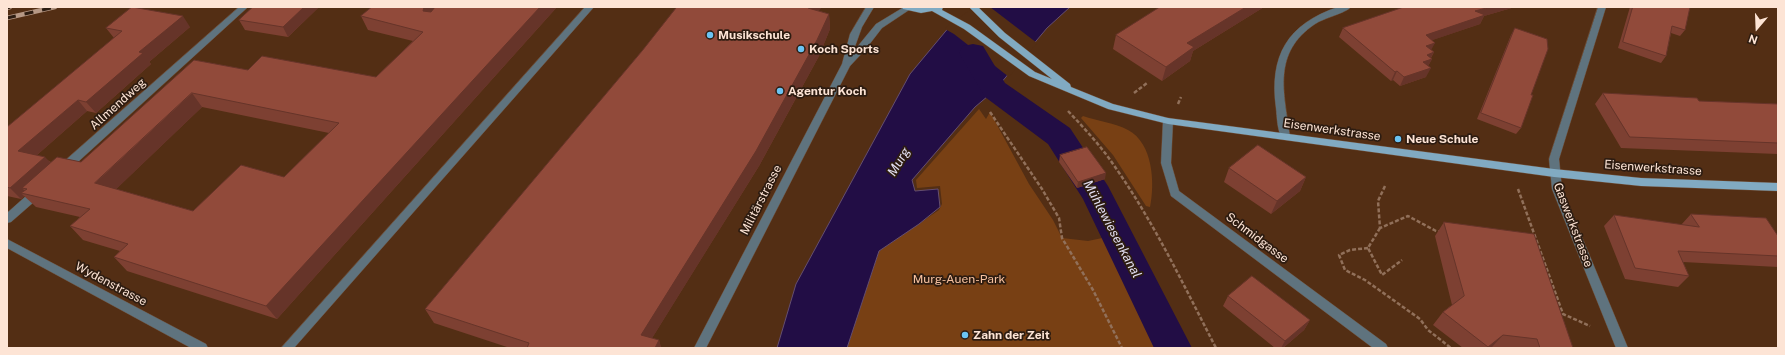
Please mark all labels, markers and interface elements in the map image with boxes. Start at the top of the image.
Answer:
north arrow [1737,8,1777,48]
place label: Musikschule [718,28,790,42]
marker: Musikschule [705,30,715,40]
text: N [1747,32,1759,46]
place label: Koch Sports [809,42,879,56]
marker: Koch Sports [796,44,806,54]
street label: Allmendweg [87,75,149,133]
place label: Agentur Koch [788,84,866,98]
marker: Agentur Koch [775,86,785,96]
street label: Eisenwerkstrasse [1283,116,1381,144]
place label: Neue Schule [1406,132,1478,146]
marker: Neue Schule [1393,134,1403,144]
water label: Murg [884,145,914,179]
street label: Eisenwerkstrasse [1604,157,1702,179]
street label: Militärstrasse [737,163,785,237]
water label: Mühlewiesenkanal [1080,177,1144,281]
street label: Gaswerkstrasse [1550,181,1596,269]
street label: Schmidgasse [1223,210,1291,266]
street label: Wydenstrasse [73,259,149,309]
park label: Murg-Auen-Park [913,272,1005,286]
place label: Zahn der Zeit [973,328,1050,342]
marker: Zahn der Zeit [960,330,970,340]

